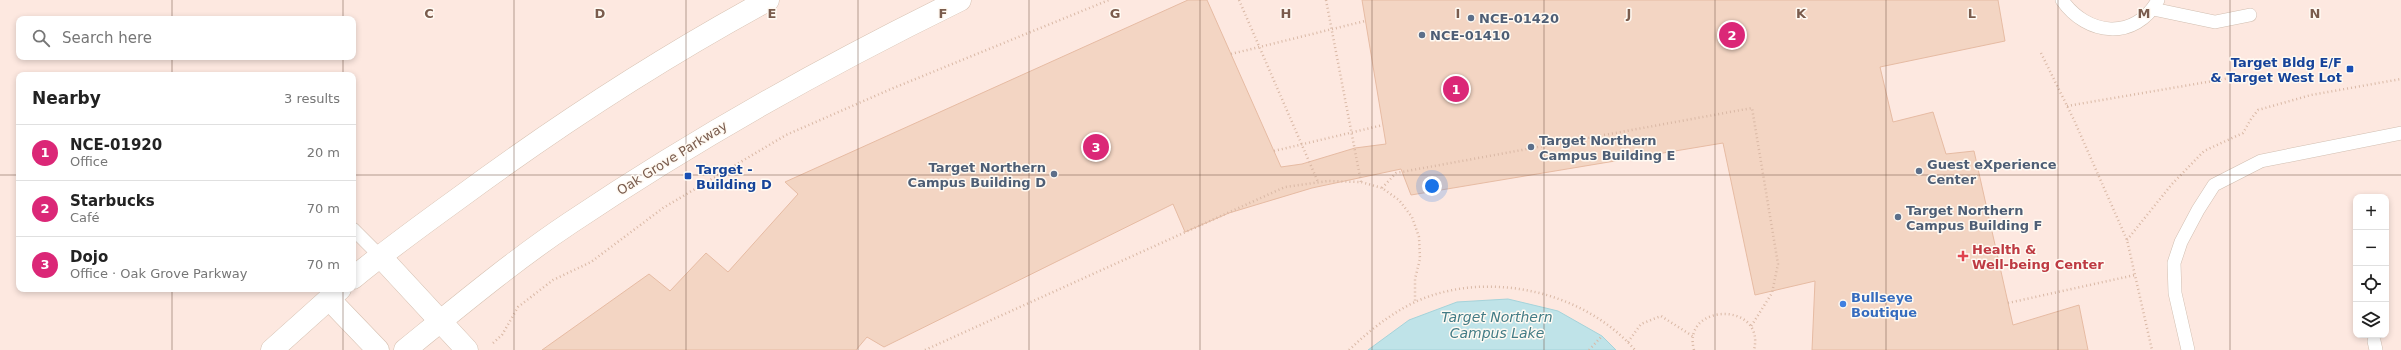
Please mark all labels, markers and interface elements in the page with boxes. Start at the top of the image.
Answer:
text: C [424,6,434,21]
text: D [595,6,606,21]
text: E [768,6,776,21]
text: F [939,6,947,21]
text: G [1110,6,1120,21]
text: H [1281,6,1291,21]
text: I [1456,6,1460,21]
text: J [1626,6,1631,21]
text: K [1796,6,1807,21]
text: L [1968,6,1976,21]
text: M [2138,6,2150,21]
text: N [2310,6,2320,21]
place label: NCE-01420 [1479,11,1559,26]
marker: NCE-01420 [1466,13,1476,23]
search box [16,16,356,60]
pin: 2 [1719,20,1745,50]
icon: search [30,27,52,49]
place label: NCE-01410 [1430,28,1510,43]
text: Search here [62,29,152,47]
marker: NCE-01410 [1417,30,1427,40]
place label: Target Bldg E/F & Target West Lot [2210,55,2342,85]
marker: Target Bldg E/F & Target West Lot [2345,64,2355,74]
pin: 1 [1443,74,1469,104]
text: Nearby [32,88,101,108]
text: 3 results [284,91,340,106]
street label: Oak Grove Parkway [614,118,730,198]
pin: 3 [1083,132,1109,162]
place label: Target Northern Campus Building E [1539,133,1676,163]
text: NCE-01920 [70,136,162,154]
marker: Target Northern Campus Building E [1526,142,1536,152]
text: 1 [40,145,50,160]
text: 20 m [307,145,340,160]
text: Office [70,154,108,169]
place label: Guest eXperience Center [1927,157,2057,187]
place label: Target Northern Campus Building D [908,160,1046,190]
place label: Target - Building D [696,162,772,192]
marker: Guest eXperience Center [1914,166,1924,176]
marker: Target Northern Campus Building D [1049,169,1059,179]
marker: Target - Building D [683,171,693,181]
your location [1422,176,1442,196]
text: Starbucks [70,192,155,210]
map controls [2353,194,2389,338]
button: + [2353,194,2389,230]
text: 2 [40,201,50,216]
text: 70 m [307,201,340,216]
place label: Target Northern Campus Building F [1906,203,2043,233]
text: Café [70,210,100,225]
marker: Target Northern Campus Building F [1893,212,1903,222]
button: − [2353,230,2389,266]
place label: Health & Well-being Center [1972,242,2104,272]
text: Dojo [70,248,108,266]
marker: Health & Well-being Center [1957,250,1969,262]
text: 3 [40,257,50,272]
text: 70 m [307,257,340,272]
text: Office · Oak Grove Parkway [70,266,248,281]
button: locate [2353,266,2389,302]
place label: Bullseye Boutique [1851,290,1917,320]
marker: Bullseye Boutique [1838,299,1848,309]
button: layers [2353,302,2389,338]
water label: Target Northern Campus Lake [1441,309,1553,341]

